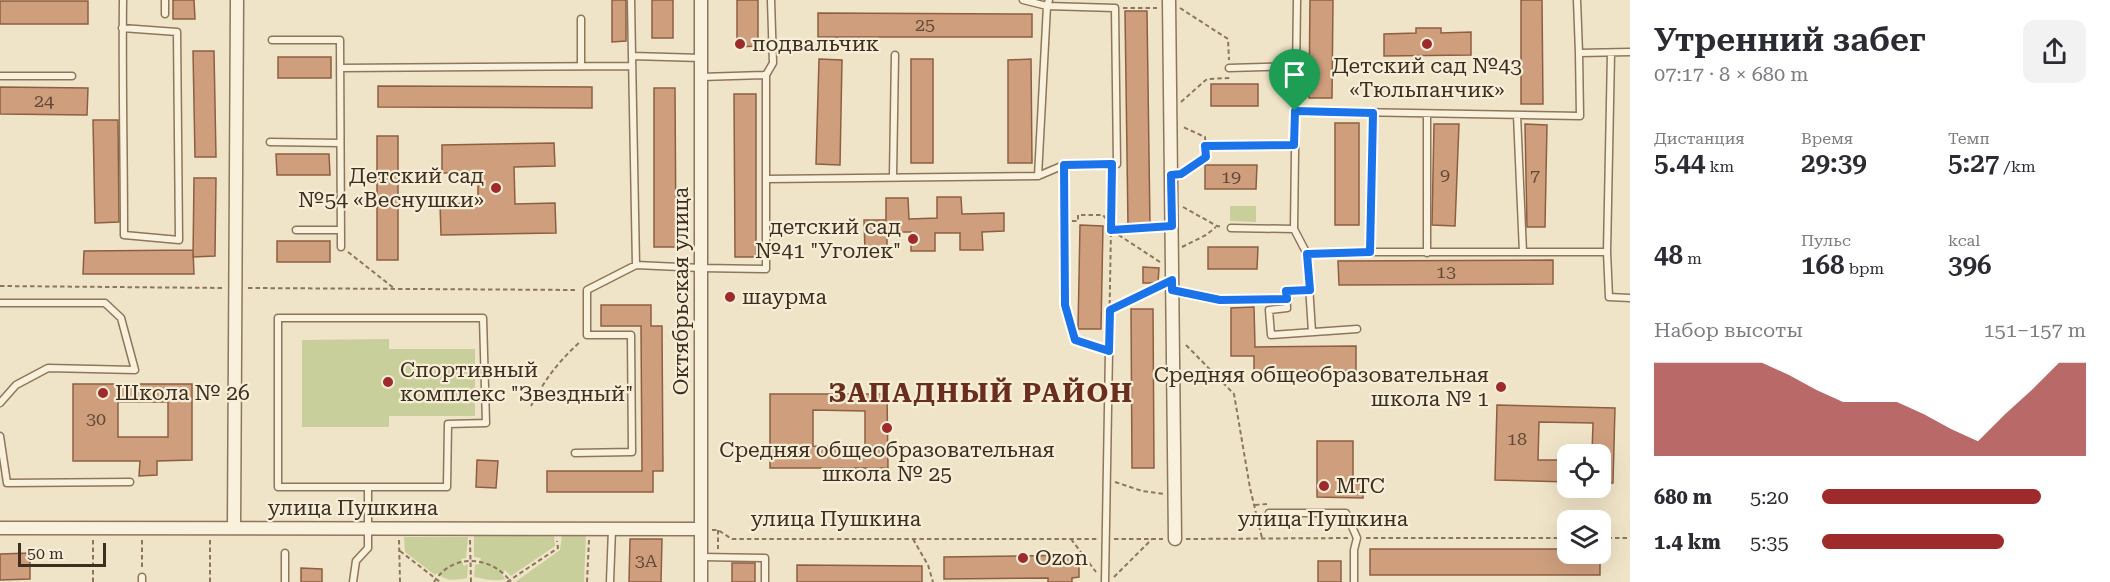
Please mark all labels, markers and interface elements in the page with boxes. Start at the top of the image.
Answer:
house number: 25 [915,14,935,35]
text: Утренний забег [1654,20,1926,59]
button: share [2023,20,2086,83]
place label: подвальчик [752,32,879,56]
marker: подвальчик [733,37,747,51]
marker: Детский сад №43 «Тюльпанчик» [1420,37,1434,51]
pin [1269,49,1320,111]
place label: Детский сад №43 «Тюльпанчик» [1332,54,1522,102]
icon: arrive [1278,58,1311,91]
text: 07:17 · 8 × 680 m [1654,62,1809,86]
house number: 24 [34,90,54,111]
text: Дистанция [1654,129,1745,148]
text: Время [1801,129,1853,148]
text: Темп [1948,129,1990,148]
text: 5.44 [1654,148,1705,178]
text: 29:39 [1801,148,1867,178]
text: 5:27 [1948,148,1999,178]
text: km [1705,157,1734,176]
text: /km [1999,157,2036,176]
place label: Детский сад №54 «Веснушки» [298,164,484,212]
house number: 9 [1440,164,1450,185]
house number: 7 [1530,165,1540,186]
house number: 19 [1221,166,1241,187]
marker: Детский сад №54 «Веснушки» [489,181,503,195]
street label: Октябрьская улица [669,186,693,395]
place label: детский сад №41 "Уголек" [755,215,901,263]
text: Пульс [1801,231,1851,250]
text: kcal [1948,231,1980,250]
marker: детский сад №41 "Уголек" [906,232,920,246]
text: 48 [1654,240,1683,270]
text: m [1683,249,1702,268]
text: 168 [1801,250,1845,280]
text: 396 [1948,250,1992,280]
text: bpm [1845,259,1884,278]
house number: 13 [1436,261,1456,282]
place label: шаурма [742,285,827,309]
marker: шаурма [723,290,737,304]
text: Набор высоты [1654,318,1803,342]
text: 151–157 m [1983,318,2086,342]
place label: Спортивный комплекс "Звездный" [400,358,633,406]
place label: Средняя общеобразовательная школа № 1 [1154,363,1489,411]
marker: Спортивный комплекс "Звездный" [381,375,395,389]
district label: ЗАПАДНЫЙ РАЙОН [828,377,1134,409]
marker: Средняя общеобразовательная школа № 1 [1494,380,1508,394]
place label: Школа № 26 [115,381,250,405]
marker: Школа № 26 [96,386,110,400]
house number: 30 [86,408,106,429]
marker: Средняя общеобразовательная школа № 25 [880,421,894,435]
house number: 18 [1507,428,1527,449]
place label: Средняя общеобразовательная школа № 25 [719,438,1055,486]
map controls [1557,444,1611,564]
button: locate [1557,444,1611,498]
place label: МТС [1336,474,1385,498]
marker: МТС [1317,479,1331,493]
text: 680 m [1654,485,1712,509]
text: 5:20 [1750,485,1789,509]
street label: улица Пушкина [268,496,439,520]
street label: улица Пушкина [751,507,922,531]
street label: улица Пушкина [1238,507,1409,531]
button: layers [1557,510,1611,564]
text: 1.4 km [1654,530,1721,554]
text: 5:35 [1750,530,1789,554]
scale bar [18,540,106,568]
text: 50 m [27,544,64,563]
place label: Ozon [1035,546,1088,570]
house number: 3А [635,550,658,571]
marker: Ozon [1016,551,1030,565]

